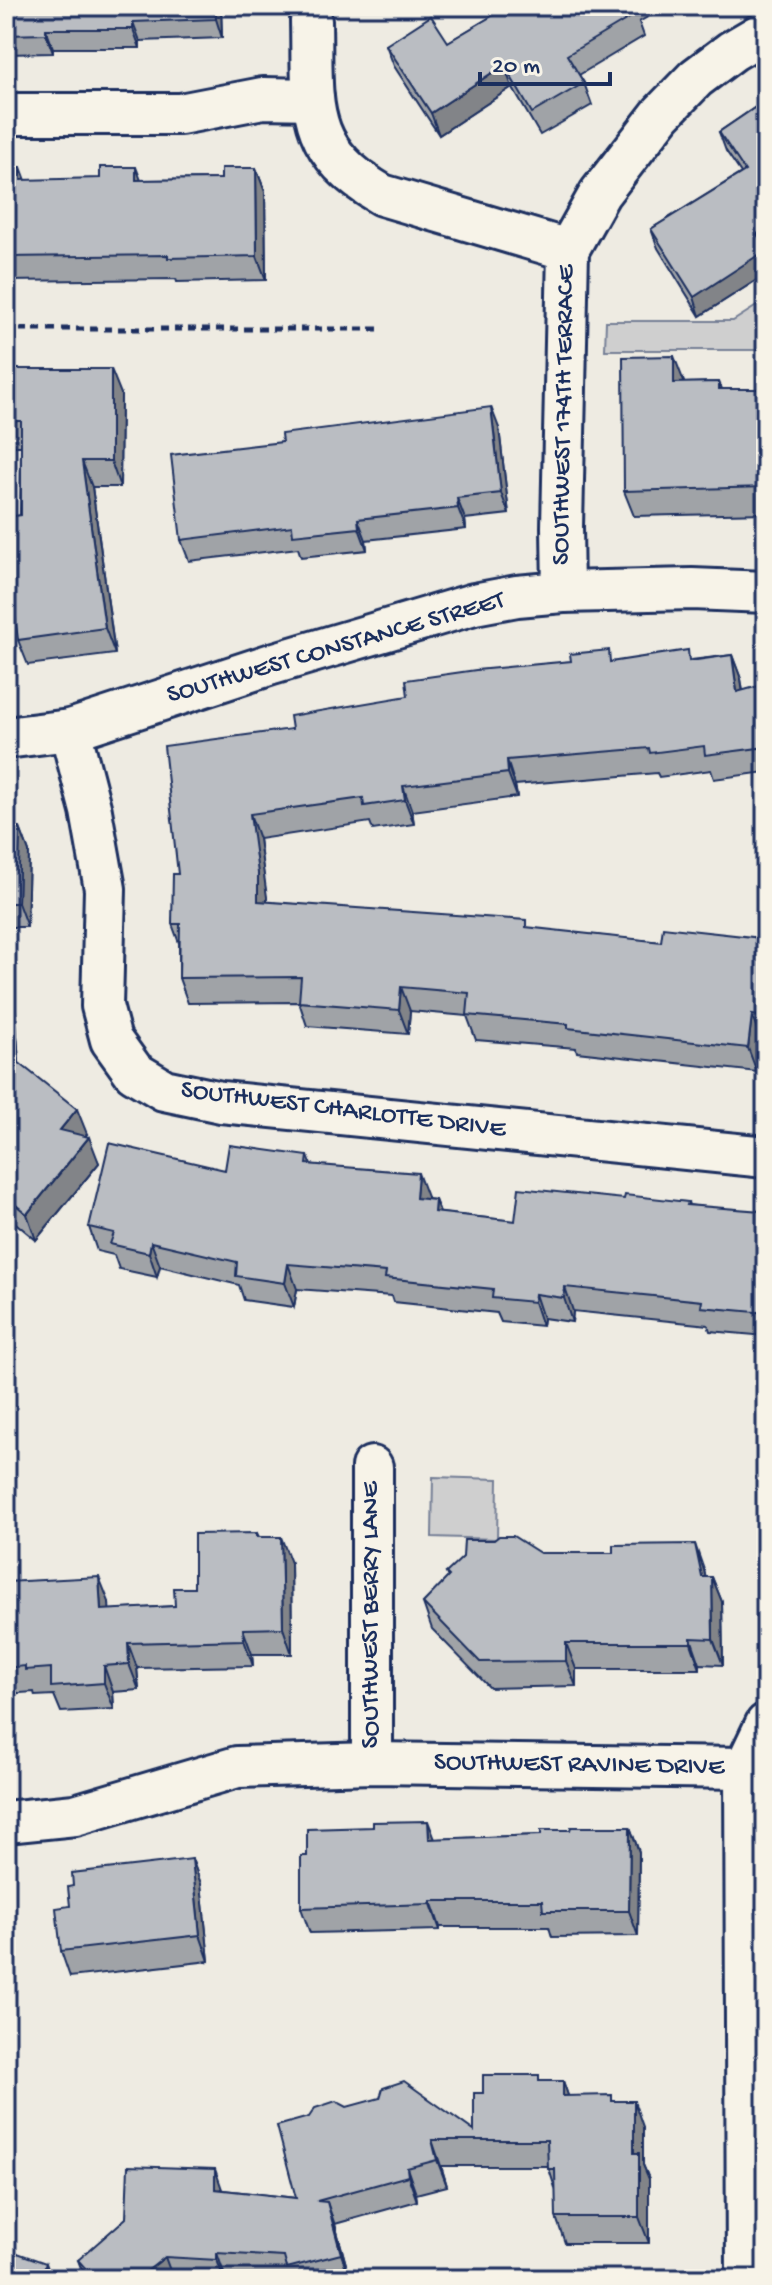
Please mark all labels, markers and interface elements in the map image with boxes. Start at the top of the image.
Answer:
scale bar [480,36,610,86]
text: 20 m [492,53,540,82]
street label: SOUTHWEST 174TH TERRACE [547,264,583,565]
street label: SOUTHWEST CONSTANCE STREET [164,586,509,712]
street label: SOUTHWEST CHARLOTTE DRIVE [179,1076,508,1146]
street label: SOUTHWEST BERRY LANE [357,1481,388,1749]
street label: SOUTHWEST RAVINE DRIVE [433,1748,725,1784]

